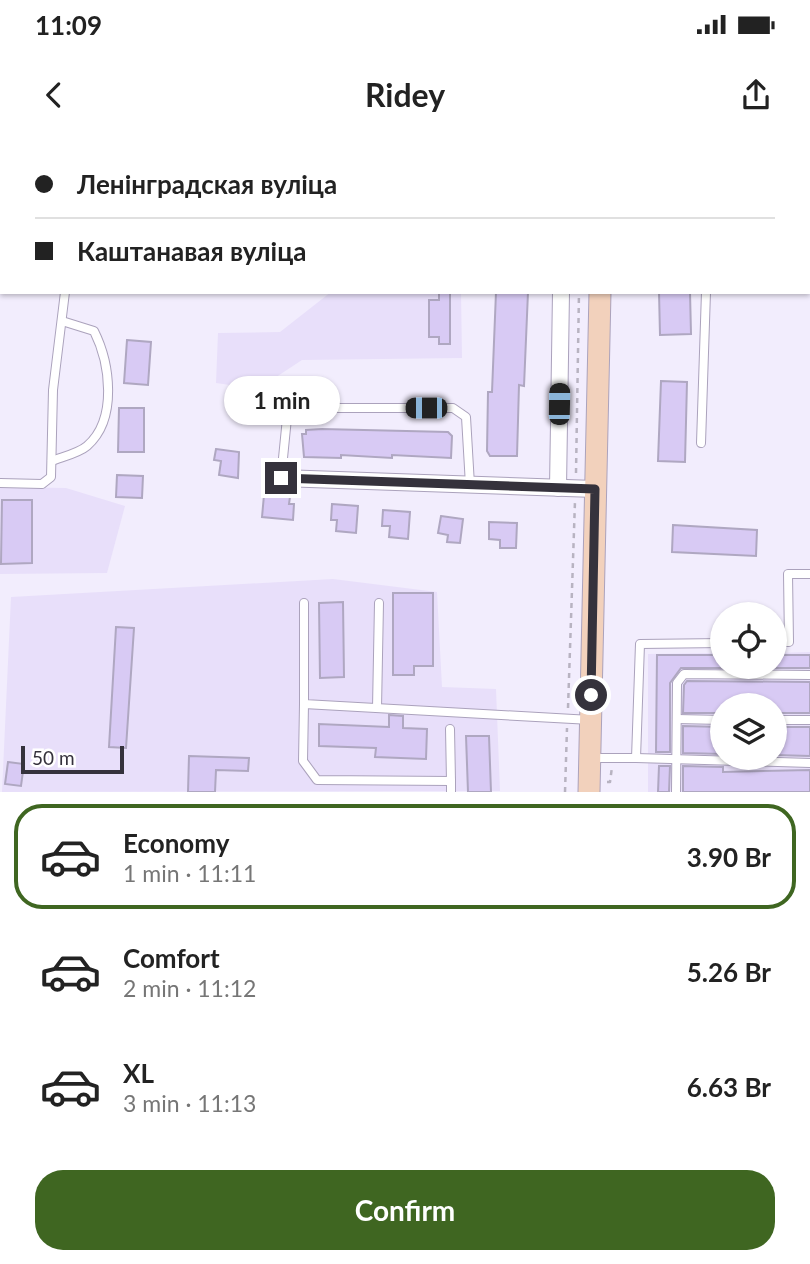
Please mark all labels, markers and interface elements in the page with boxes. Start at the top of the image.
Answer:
text: 11:09 [35,9,102,41]
text: Ridey [365,75,445,114]
icon: back [35,76,73,114]
icon: share [737,76,775,114]
text: Ленінградская вуліца [77,168,337,200]
text: Каштанавая вуліца [77,235,307,267]
callout: 1 min [223,376,339,426]
car [549,383,570,425]
text: 1 min [253,386,311,414]
car [406,398,448,419]
route end [265,462,297,494]
map controls [710,602,787,770]
button: locate [710,602,787,679]
route start [575,679,607,711]
button: layers [710,693,787,770]
scale bar [21,743,124,774]
text: 50 m [32,746,75,769]
icon: car [39,825,102,888]
text: Economy [123,827,229,859]
text: 3.90 Br [687,841,771,873]
text: 1 min · 11:11 [123,859,256,887]
icon: car [39,940,102,1003]
text: Comfort [123,942,220,974]
text: 5.26 Br [687,956,771,988]
text: 2 min · 11:12 [123,974,256,1002]
icon: car [39,1055,102,1118]
text: XL [123,1057,154,1089]
text: 6.63 Br [687,1071,771,1103]
text: 3 min · 11:13 [123,1089,256,1117]
button: Confirm [35,1170,775,1250]

